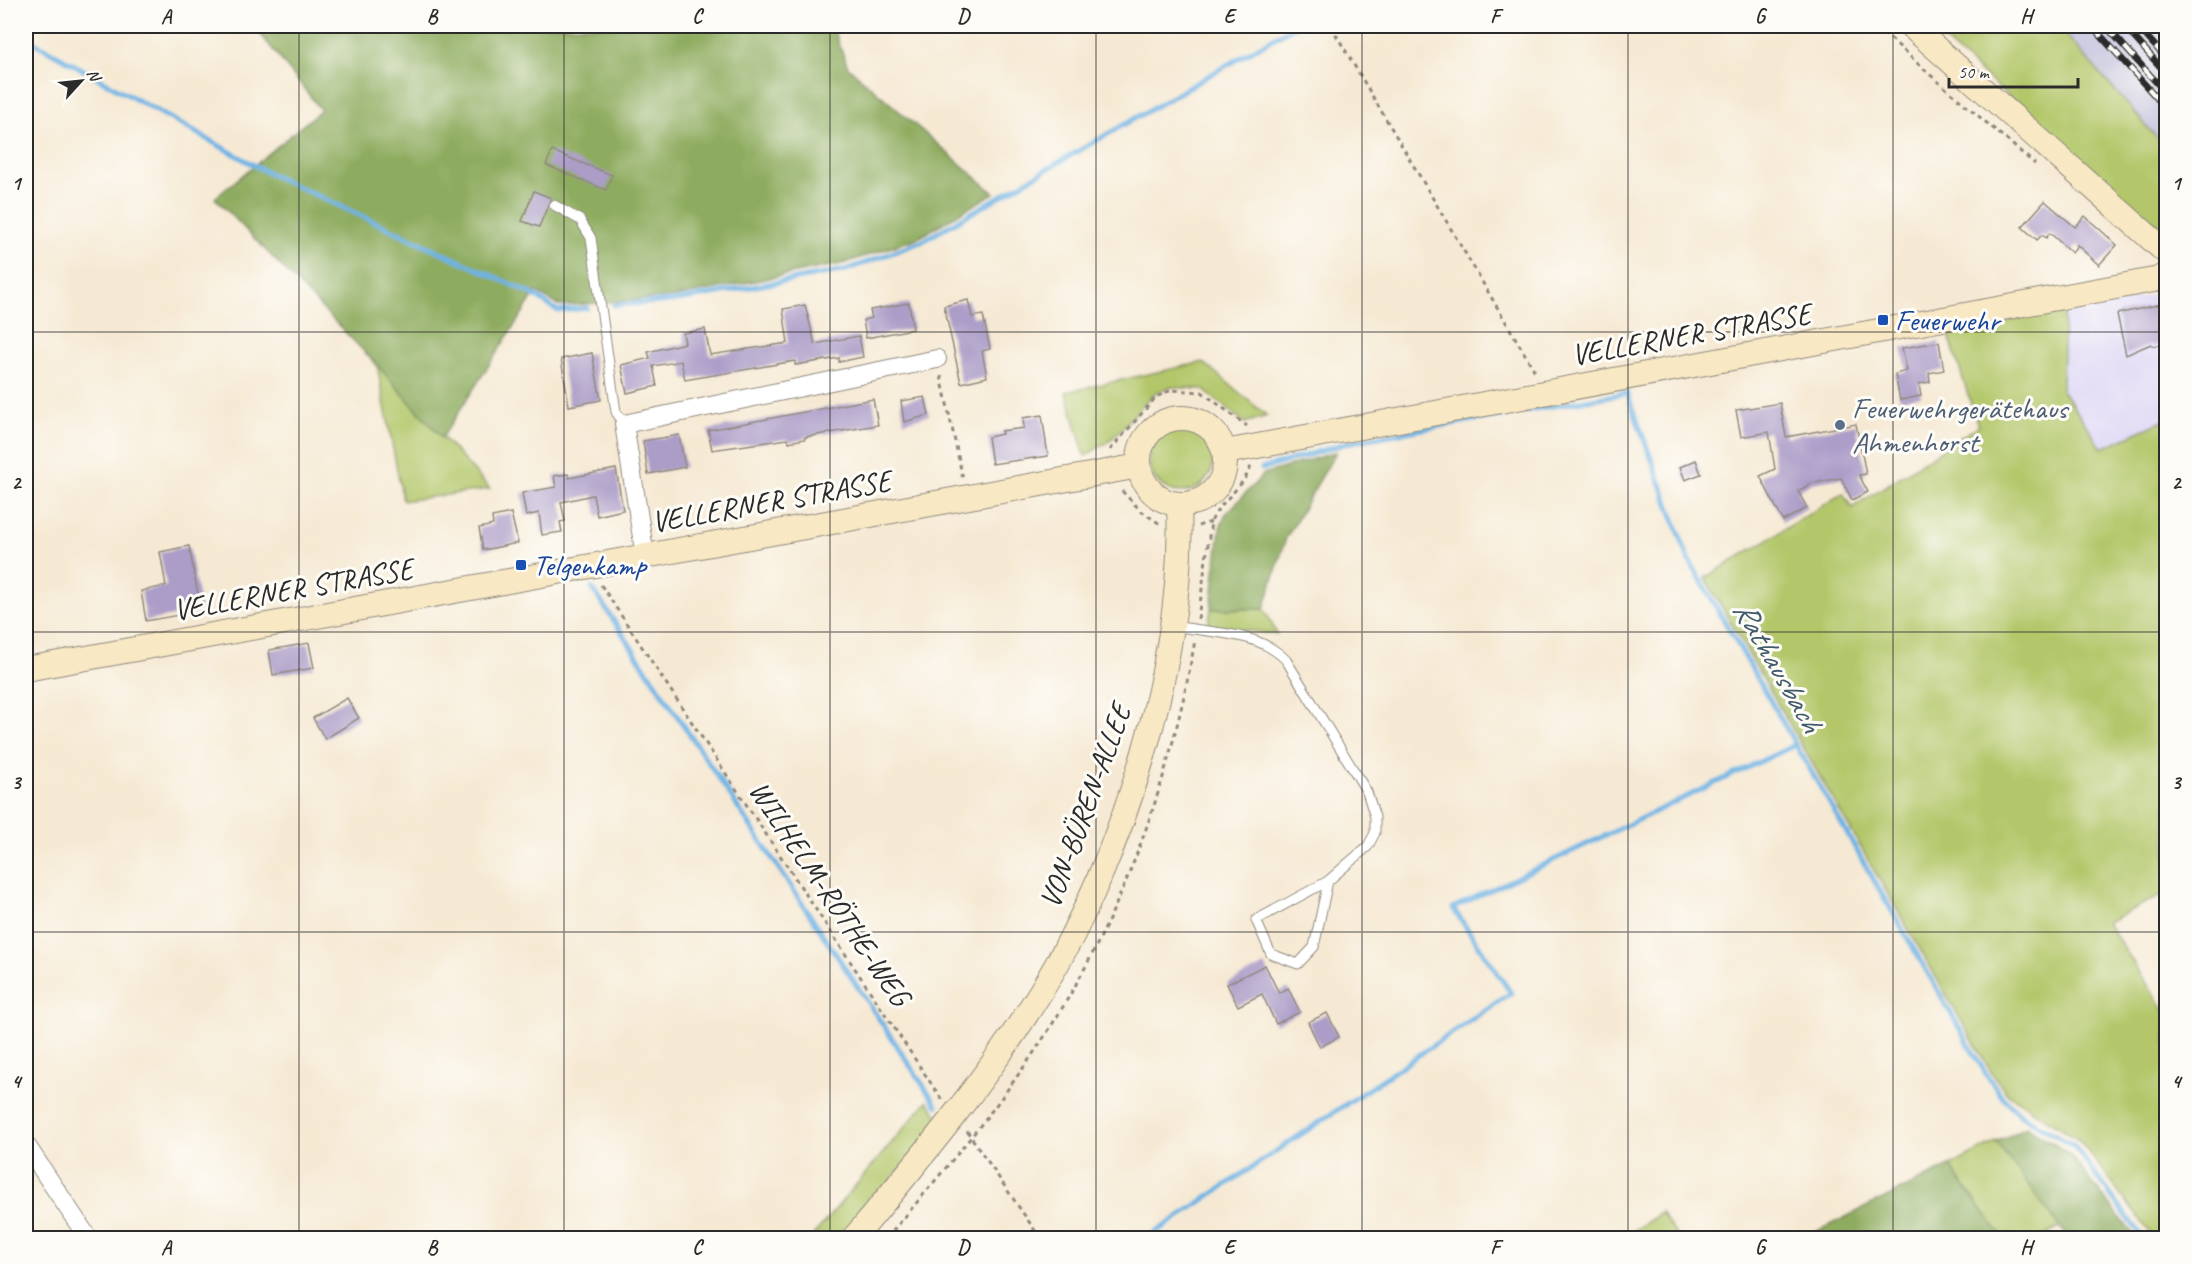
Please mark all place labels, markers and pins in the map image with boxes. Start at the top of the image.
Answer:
place label: Feuerwehr [1895,301,2002,339]
marker: Feuerwehr [1876,313,1890,327]
place label: Feuerwehrgerätehaus Ahmenhorst [1852,389,2070,461]
marker: Feuerwehrgerätehaus Ahmenhorst [1833,418,1847,432]
place label: Telgenkamp [533,546,648,584]
marker: Telgenkamp [514,558,528,572]

